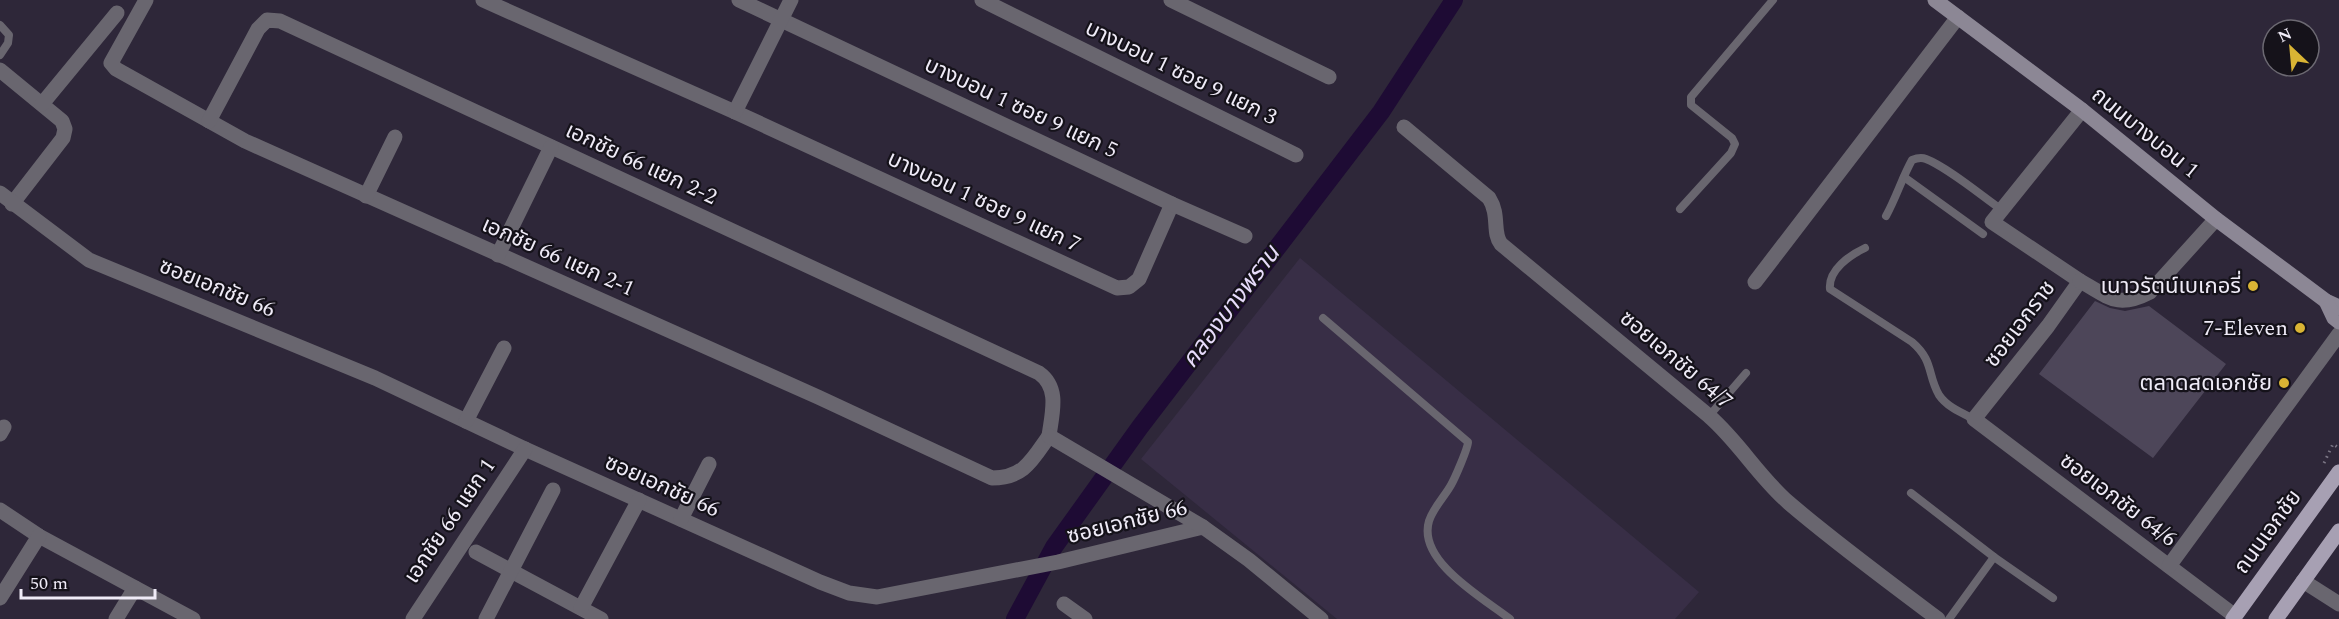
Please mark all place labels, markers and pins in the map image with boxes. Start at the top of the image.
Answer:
place label: เนาวรัตน์เบเกอรี่ [2101,270,2241,303]
marker: เนาวรัตน์เบเกอรี่ [2246,279,2260,293]
place label: 7-Eleven [2203,312,2288,345]
marker: 7-Eleven [2293,321,2307,335]
place label: ตลาดสดเอกชัย [2140,367,2272,400]
marker: ตลาดสดเอกชัย [2277,376,2291,390]

